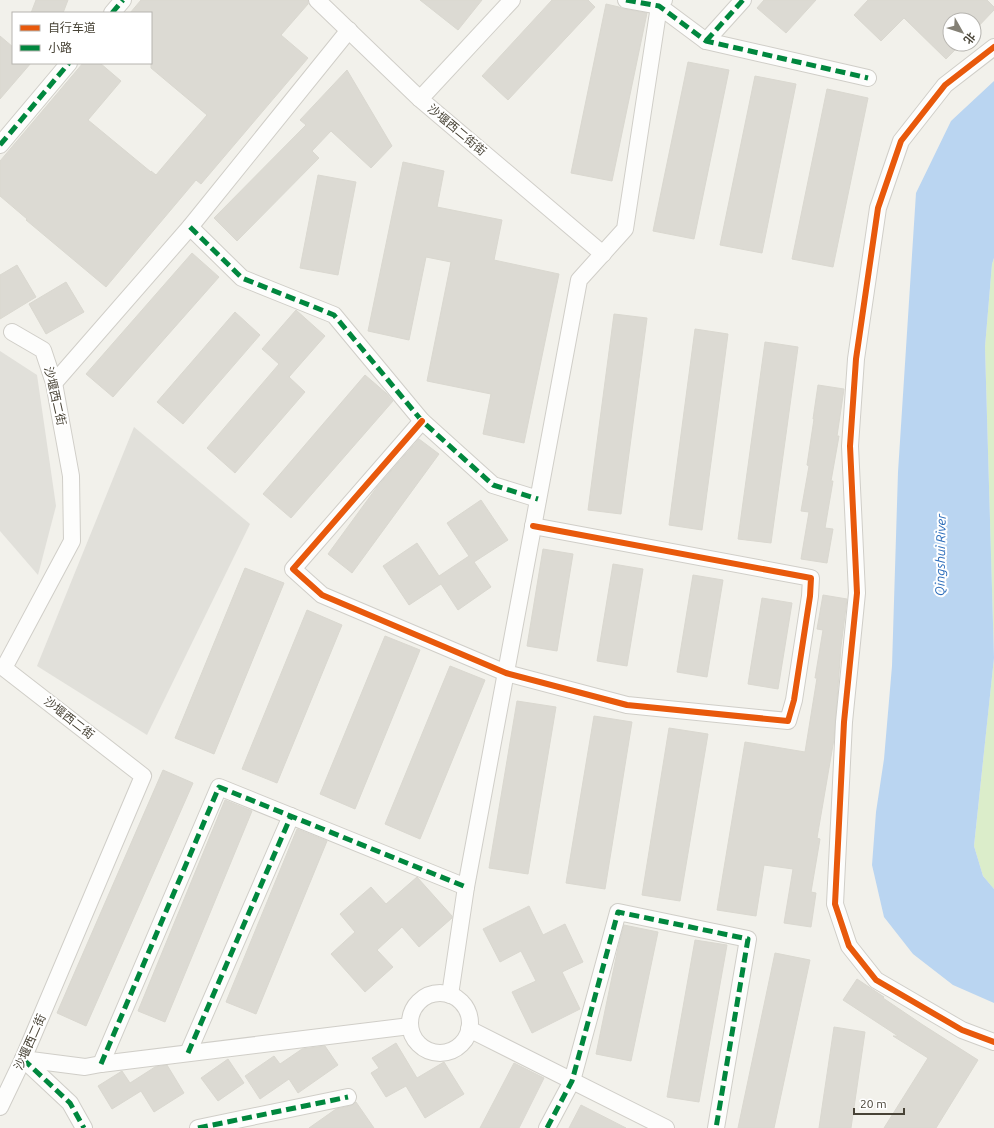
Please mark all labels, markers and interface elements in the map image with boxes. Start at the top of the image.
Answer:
legend [12,12,152,64]
north arrow [942,12,982,52]
text: 自行车道 [48,21,96,34]
text: 北 [962,30,978,46]
text: 小路 [48,41,72,54]
street label: 沙堰西二街街 [426,101,489,158]
street label: 沙堰西二街 [42,365,69,427]
water label: Qingshui River [932,513,949,596]
street label: 沙堰西二街 [42,694,97,741]
street label: 沙堰西二街 [11,1012,48,1072]
scale bar [854,1090,904,1116]
text: 20 m [860,1097,887,1110]

